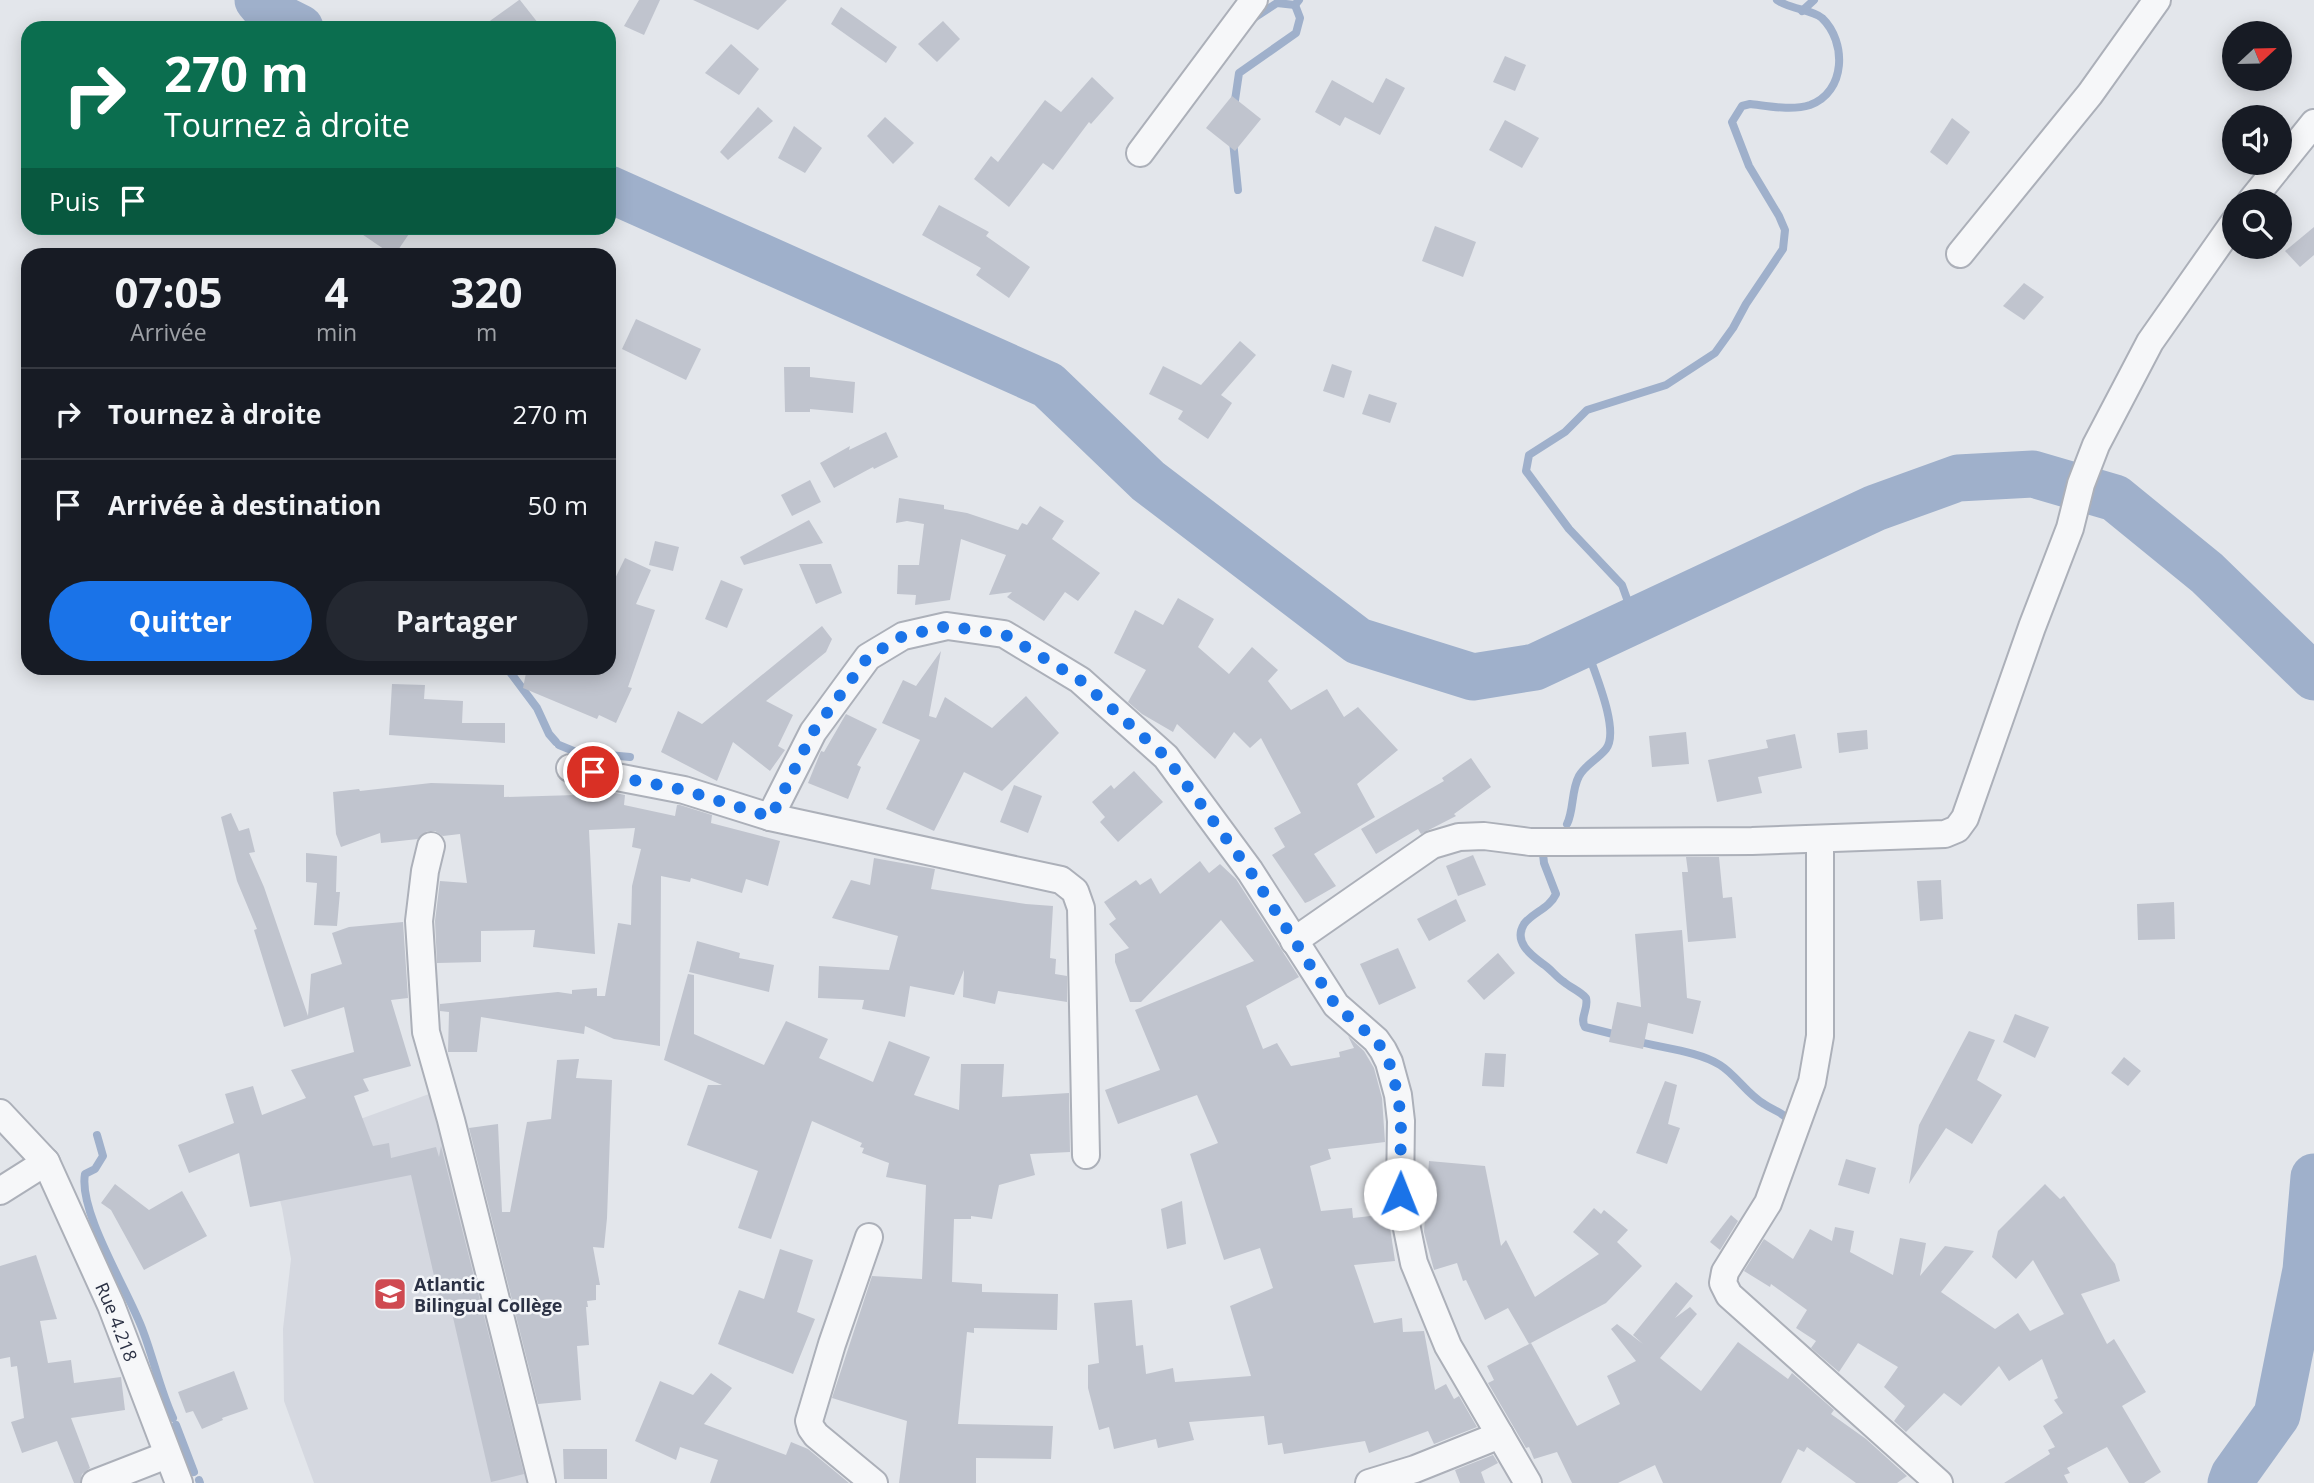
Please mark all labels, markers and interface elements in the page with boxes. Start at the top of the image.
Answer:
north arrow [2222,21,2292,91]
map controls [2222,21,2292,259]
text: 270 m [164,40,309,106]
icon: right [49,49,140,140]
text: Tournez à droite [164,103,410,146]
button: sound [2222,105,2292,175]
icon: arrive [114,182,152,220]
text: Puis [49,183,100,219]
button: search [2222,189,2292,259]
text: 07:05 [114,263,222,320]
text: 4 [324,263,349,320]
text: 320 [451,263,523,320]
text: Arrivée [130,316,207,348]
text: min [316,316,357,348]
text: m [476,316,497,348]
icon: right [49,395,87,433]
text: Tournez à droite [108,396,321,432]
text: 270 m [513,396,588,432]
icon: arrive [49,486,87,524]
text: Arrivée à destination [108,487,381,523]
text: 50 m [527,487,588,523]
button: Quitter [49,581,312,661]
button: Partager [326,581,588,661]
pin [563,742,623,802]
icon: arrive [574,753,612,791]
position arrow [1363,1157,1437,1231]
place label: Atlantic Bilingual Collège [414,1272,562,1317]
school or university icon: Atlantic Bilingual Collège [371,1275,409,1313]
street label: Rue 4.218 [90,1278,143,1365]

